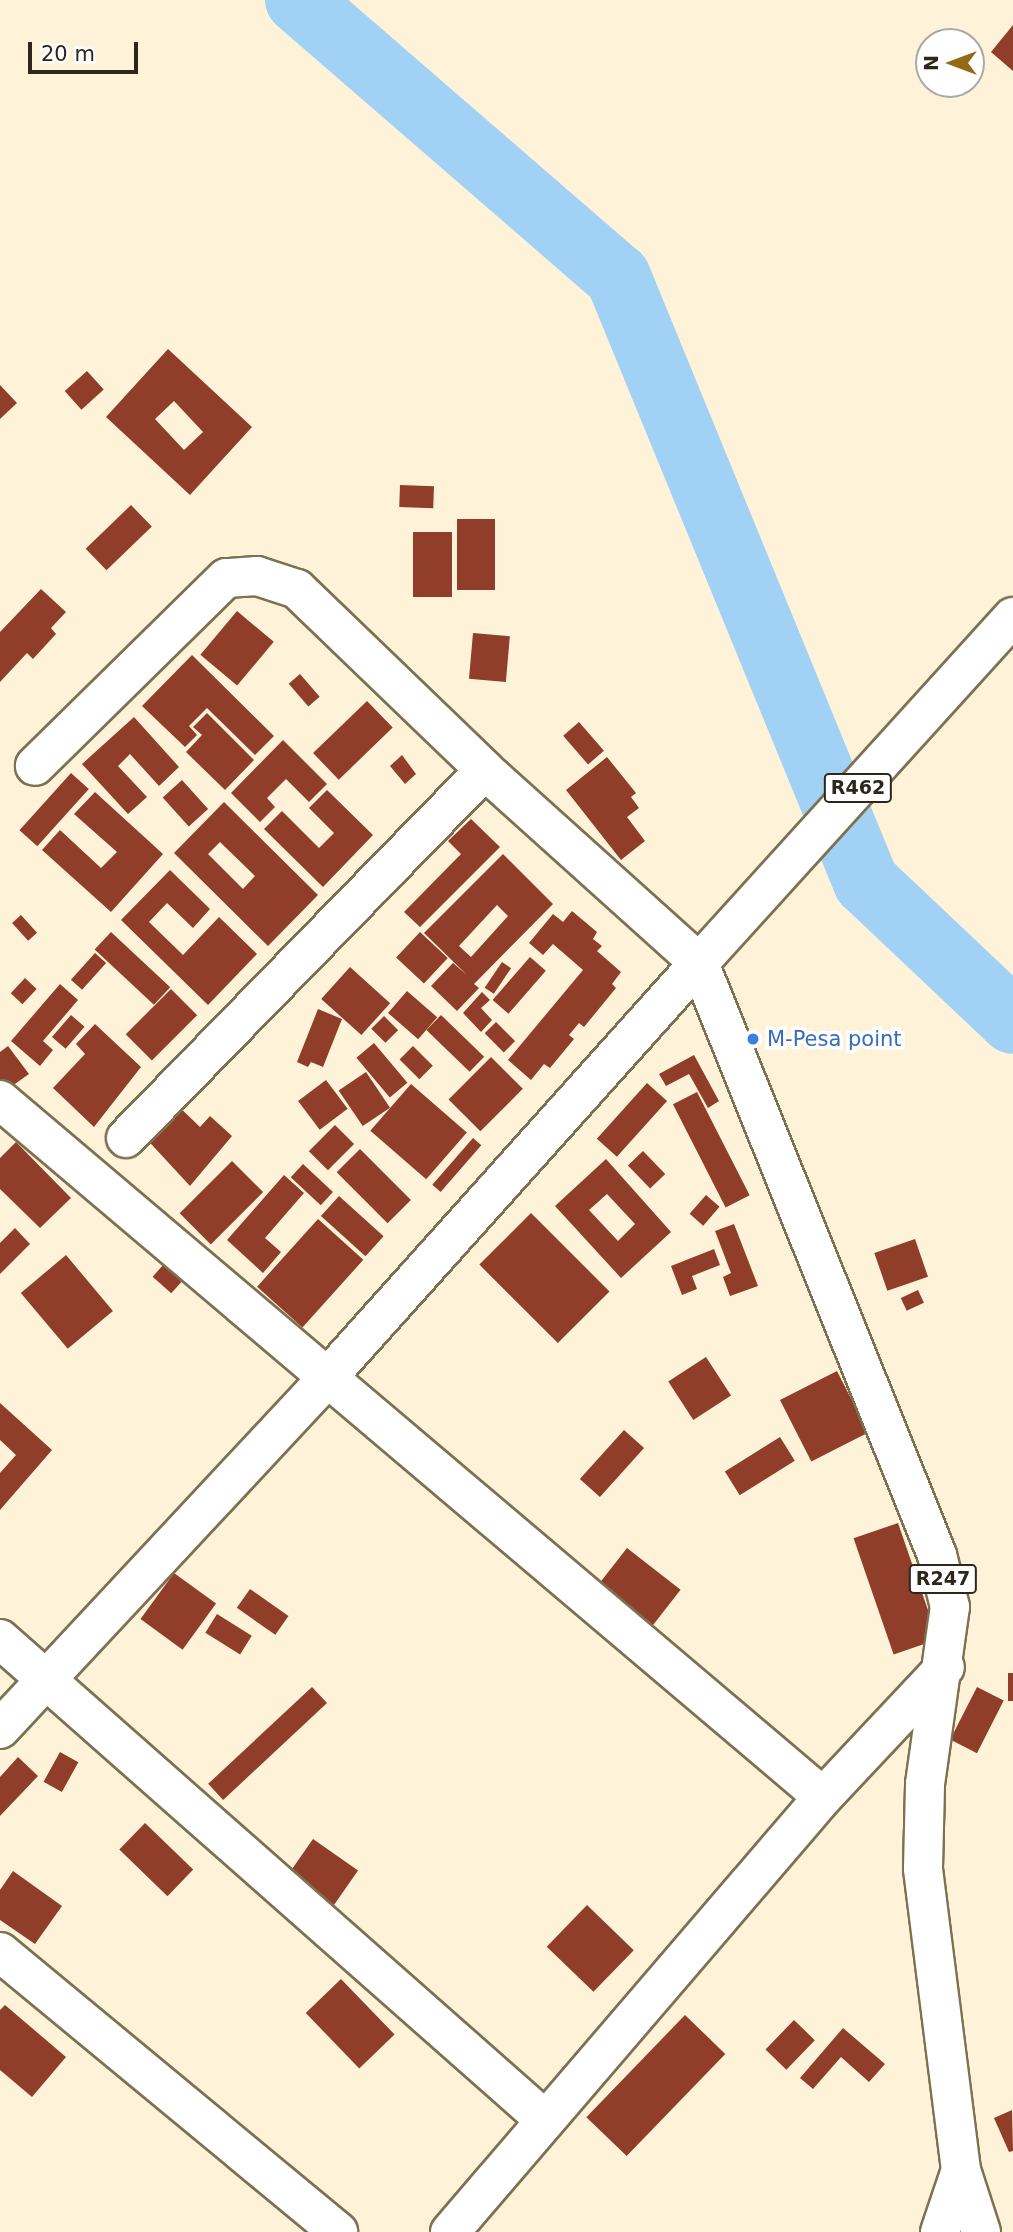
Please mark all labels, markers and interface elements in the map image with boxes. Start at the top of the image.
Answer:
scale bar [32,28,142,72]
north arrow [915,28,985,98]
text: 20 m [41,42,95,66]
text: N [920,55,942,71]
road number: R462 [823,772,893,804]
place label: M-Pesa point [767,1026,902,1052]
marker: M-Pesa point [745,1031,761,1047]
road number: R247 [908,1564,978,1595]

